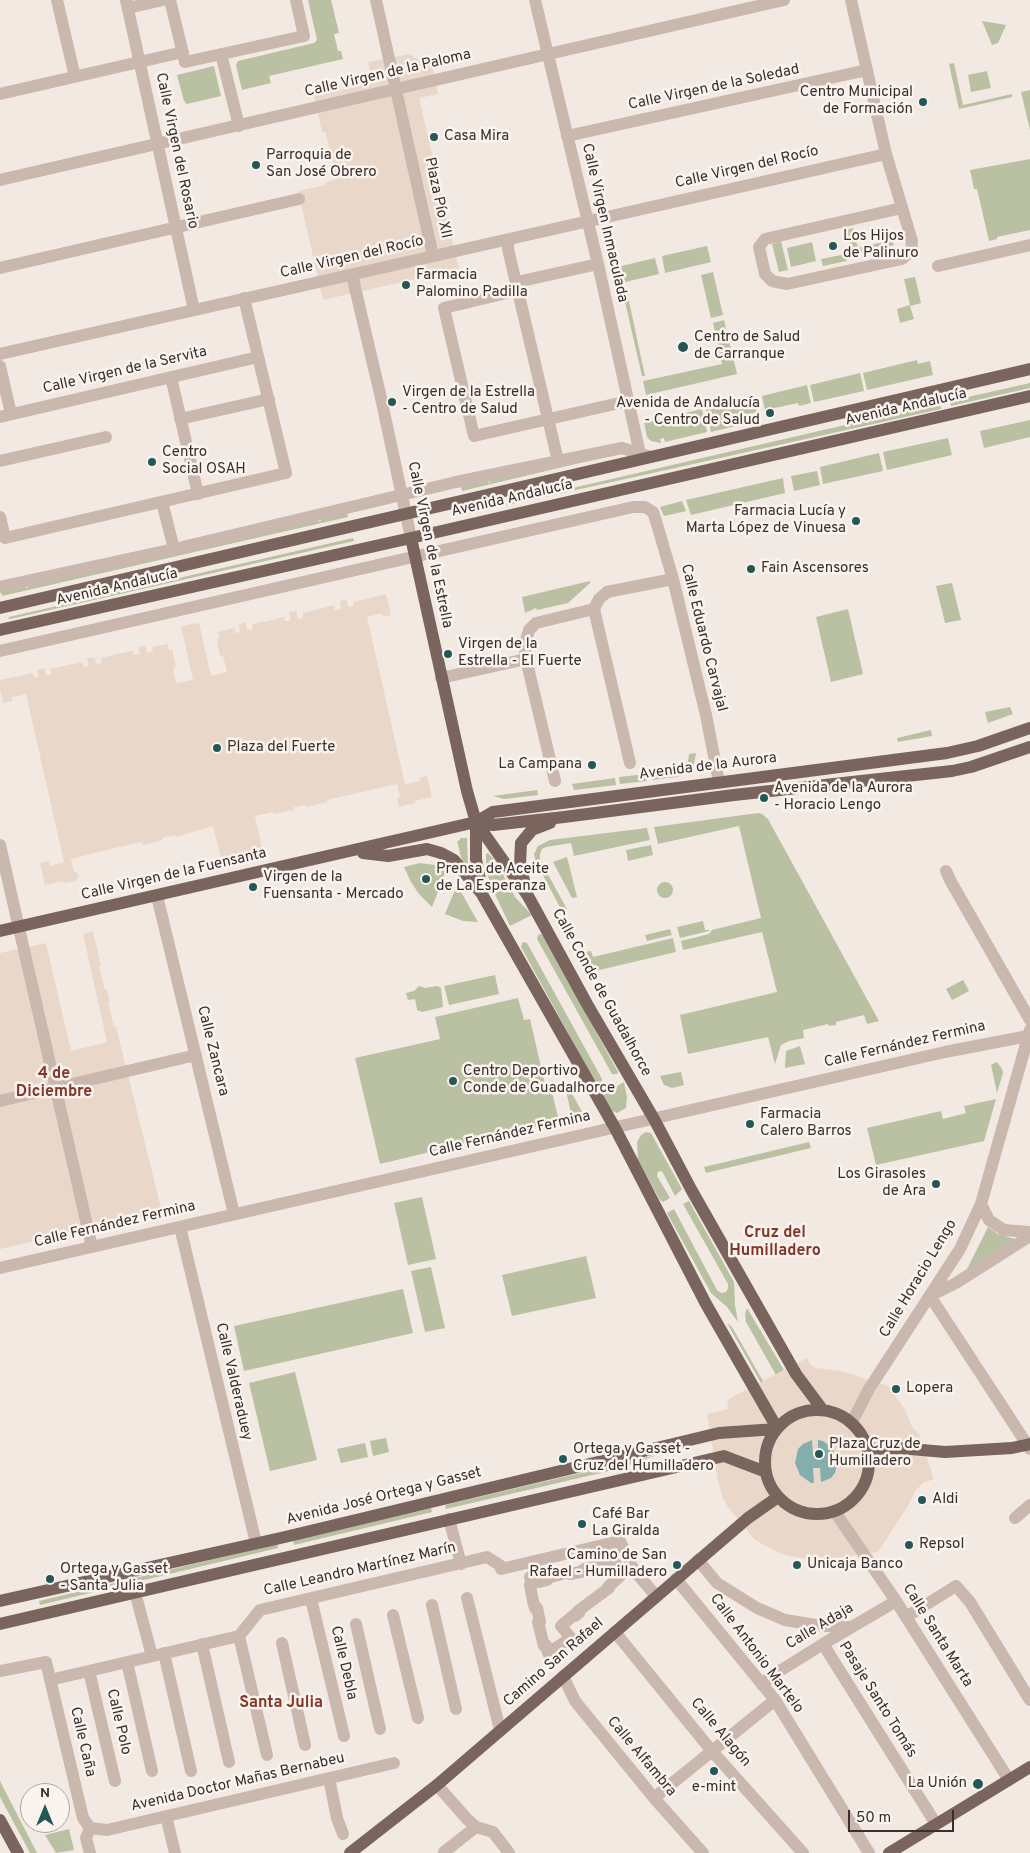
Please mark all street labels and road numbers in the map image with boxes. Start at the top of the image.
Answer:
street label: Calle Virgen de la Paloma [303,46,473,102]
street label: Calle Virgen de la Soledad [627,61,801,115]
street label: Calle Virgen del Rosario [151,71,201,231]
street label: Calle Virgen Inmaculada [577,142,631,304]
street label: Calle Virgen del Rocío [674,143,820,193]
street label: Plaza Pío XII [420,156,454,240]
street label: Calle Virgen del Rocío [279,233,425,283]
street label: Calle Virgen de la Servita [41,343,209,399]
street label: Avenida Andalucía [844,385,968,431]
street label: Calle Virgen de la Estrella [403,460,455,630]
street label: Avenida Andalucía [450,476,574,522]
street label: Calle Eduardo Carvajal [676,562,730,714]
street label: Avenida Andalucía [55,565,179,611]
street label: Avenida de la Aurora [638,750,778,784]
street label: Calle Virgen de la Fuensanta [80,845,268,905]
street label: Calle Conde de Guadalhorce [547,906,655,1080]
street label: Calle Zancara [192,1004,232,1098]
street label: Calle Fernández Fermina [823,1018,987,1072]
street label: Calle Fernández Fermina [428,1108,592,1162]
street label: Calle Fernández Fermina [33,1198,197,1252]
street label: Calle Horacio Lengo [877,1217,961,1341]
street label: Calle Valderaduey [211,1321,255,1443]
street label: Avenida José Ortega y Gasset [285,1464,483,1530]
street label: Calle Leandro Martínez Marín [262,1539,458,1601]
street label: Calle Santa Marta [898,1581,976,1691]
street label: Calle Antonio Martelo [705,1591,807,1717]
street label: Calle Adaja [783,1600,857,1654]
street label: Camino San Rafael [500,1615,608,1711]
street label: Calle Debla [326,1624,360,1702]
street label: Pasaje Santo Tomás [834,1639,920,1761]
street label: Calle Polo [102,1687,134,1757]
street label: Calle Alagón [686,1695,754,1771]
street label: Calle Caña [65,1705,99,1779]
street label: Calle Alfambra [602,1713,680,1801]
street label: Avenida Doctor Mañas Bernabeu [129,1750,347,1816]

